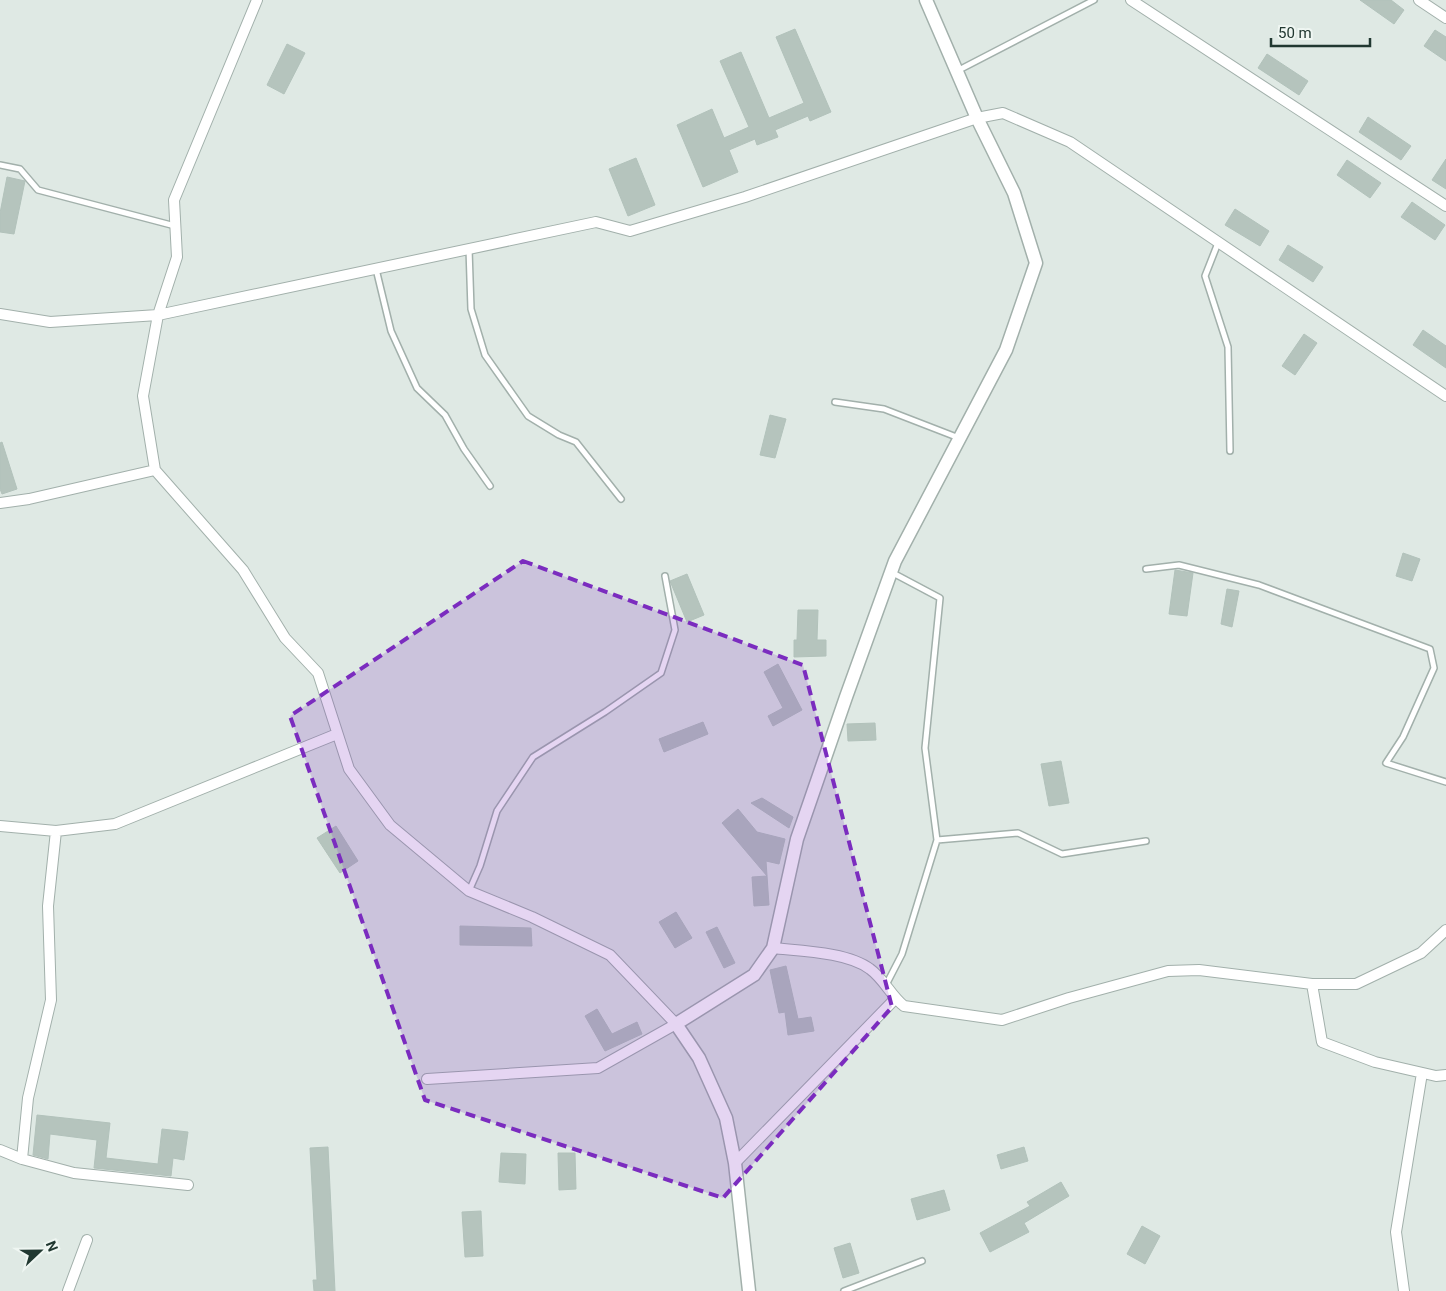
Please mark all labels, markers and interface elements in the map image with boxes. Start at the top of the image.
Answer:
scale bar [1271,15,1370,47]
text: 50 m [1278,24,1312,42]
north arrow [15,1226,65,1276]
text: N [43,1239,61,1254]

